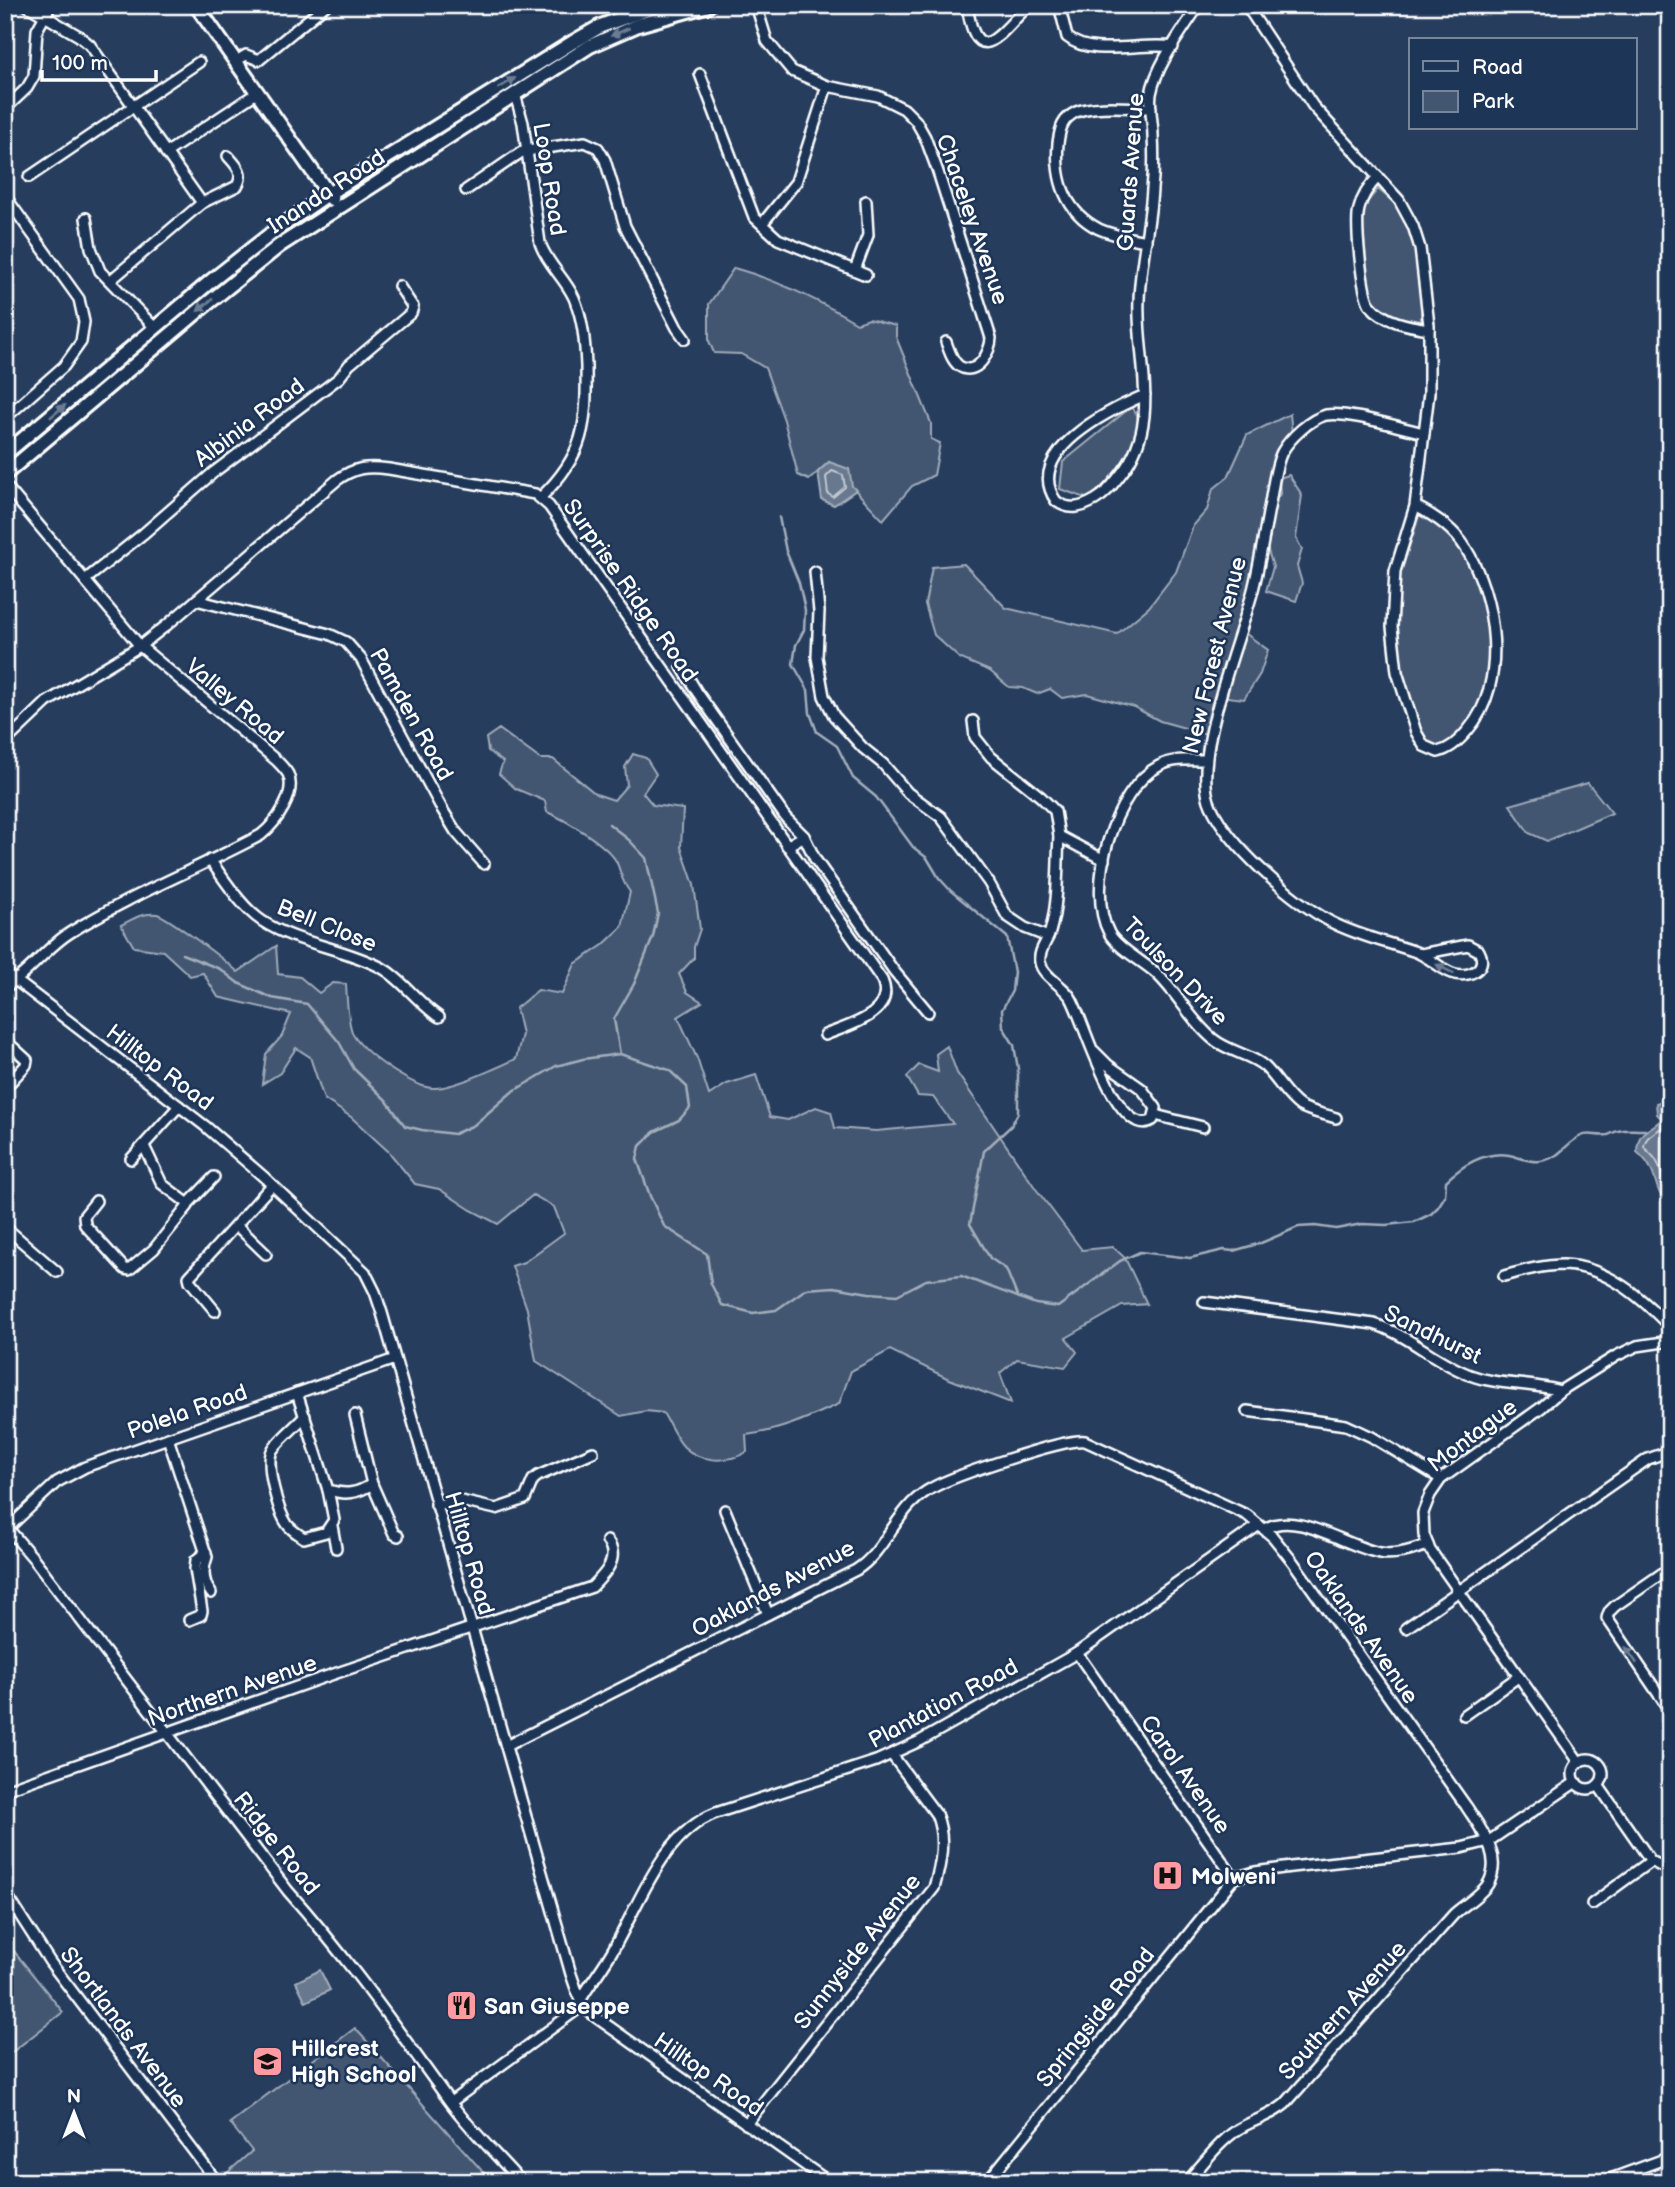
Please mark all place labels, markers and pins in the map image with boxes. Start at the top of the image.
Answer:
hospital icon: Molweni [1151,1859,1185,1893]
place label: Molweni [1191,1863,1276,1891]
restaurant icon: San Giuseppe [444,1989,478,2023]
place label: San Giuseppe [484,1993,630,2021]
place label: Hillcrest High School [291,2035,417,2089]
school or university icon: Hillcrest High School [251,2044,285,2078]

